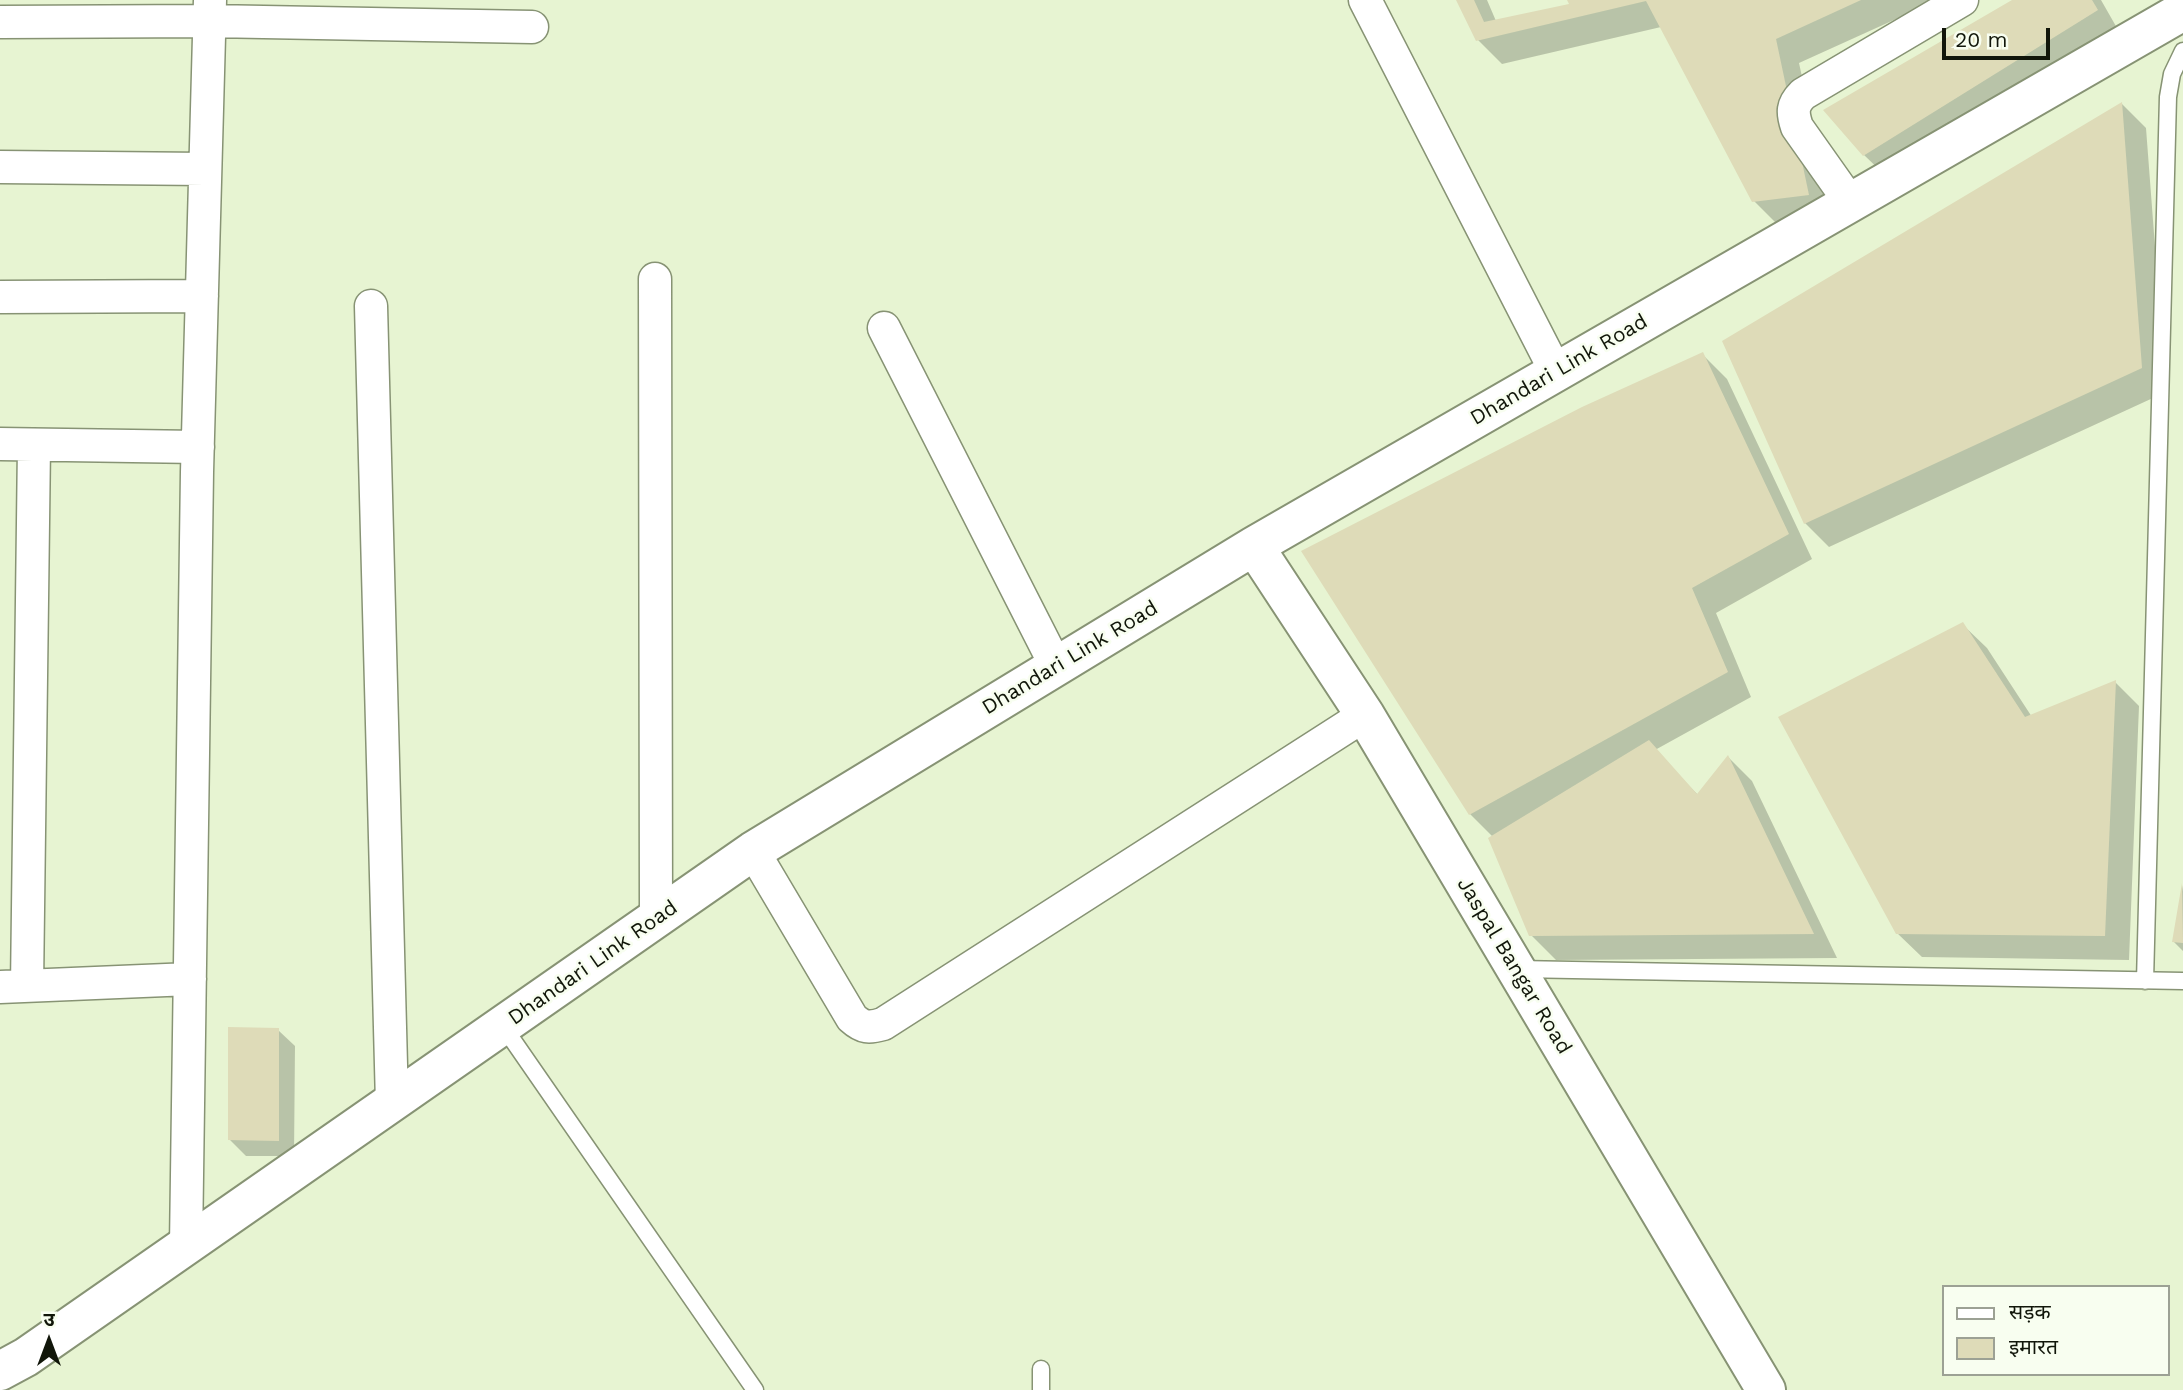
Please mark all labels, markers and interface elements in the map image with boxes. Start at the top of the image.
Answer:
scale bar [1945,14,2054,58]
text: 20 m [1955,27,2007,52]
street label: Dhandari Link Road [1466,309,1652,431]
street label: Dhandari Link Road [977,596,1163,720]
street label: Jaspal Bangar Road [1451,873,1577,1059]
street label: Dhandari Link Road [504,895,682,1031]
legend [1941,1285,2169,1376]
text: सड़क [2009,1299,2051,1324]
north arrow [14,1306,84,1376]
text: उ [43,1308,55,1331]
text: इमारत [2009,1334,2058,1359]

